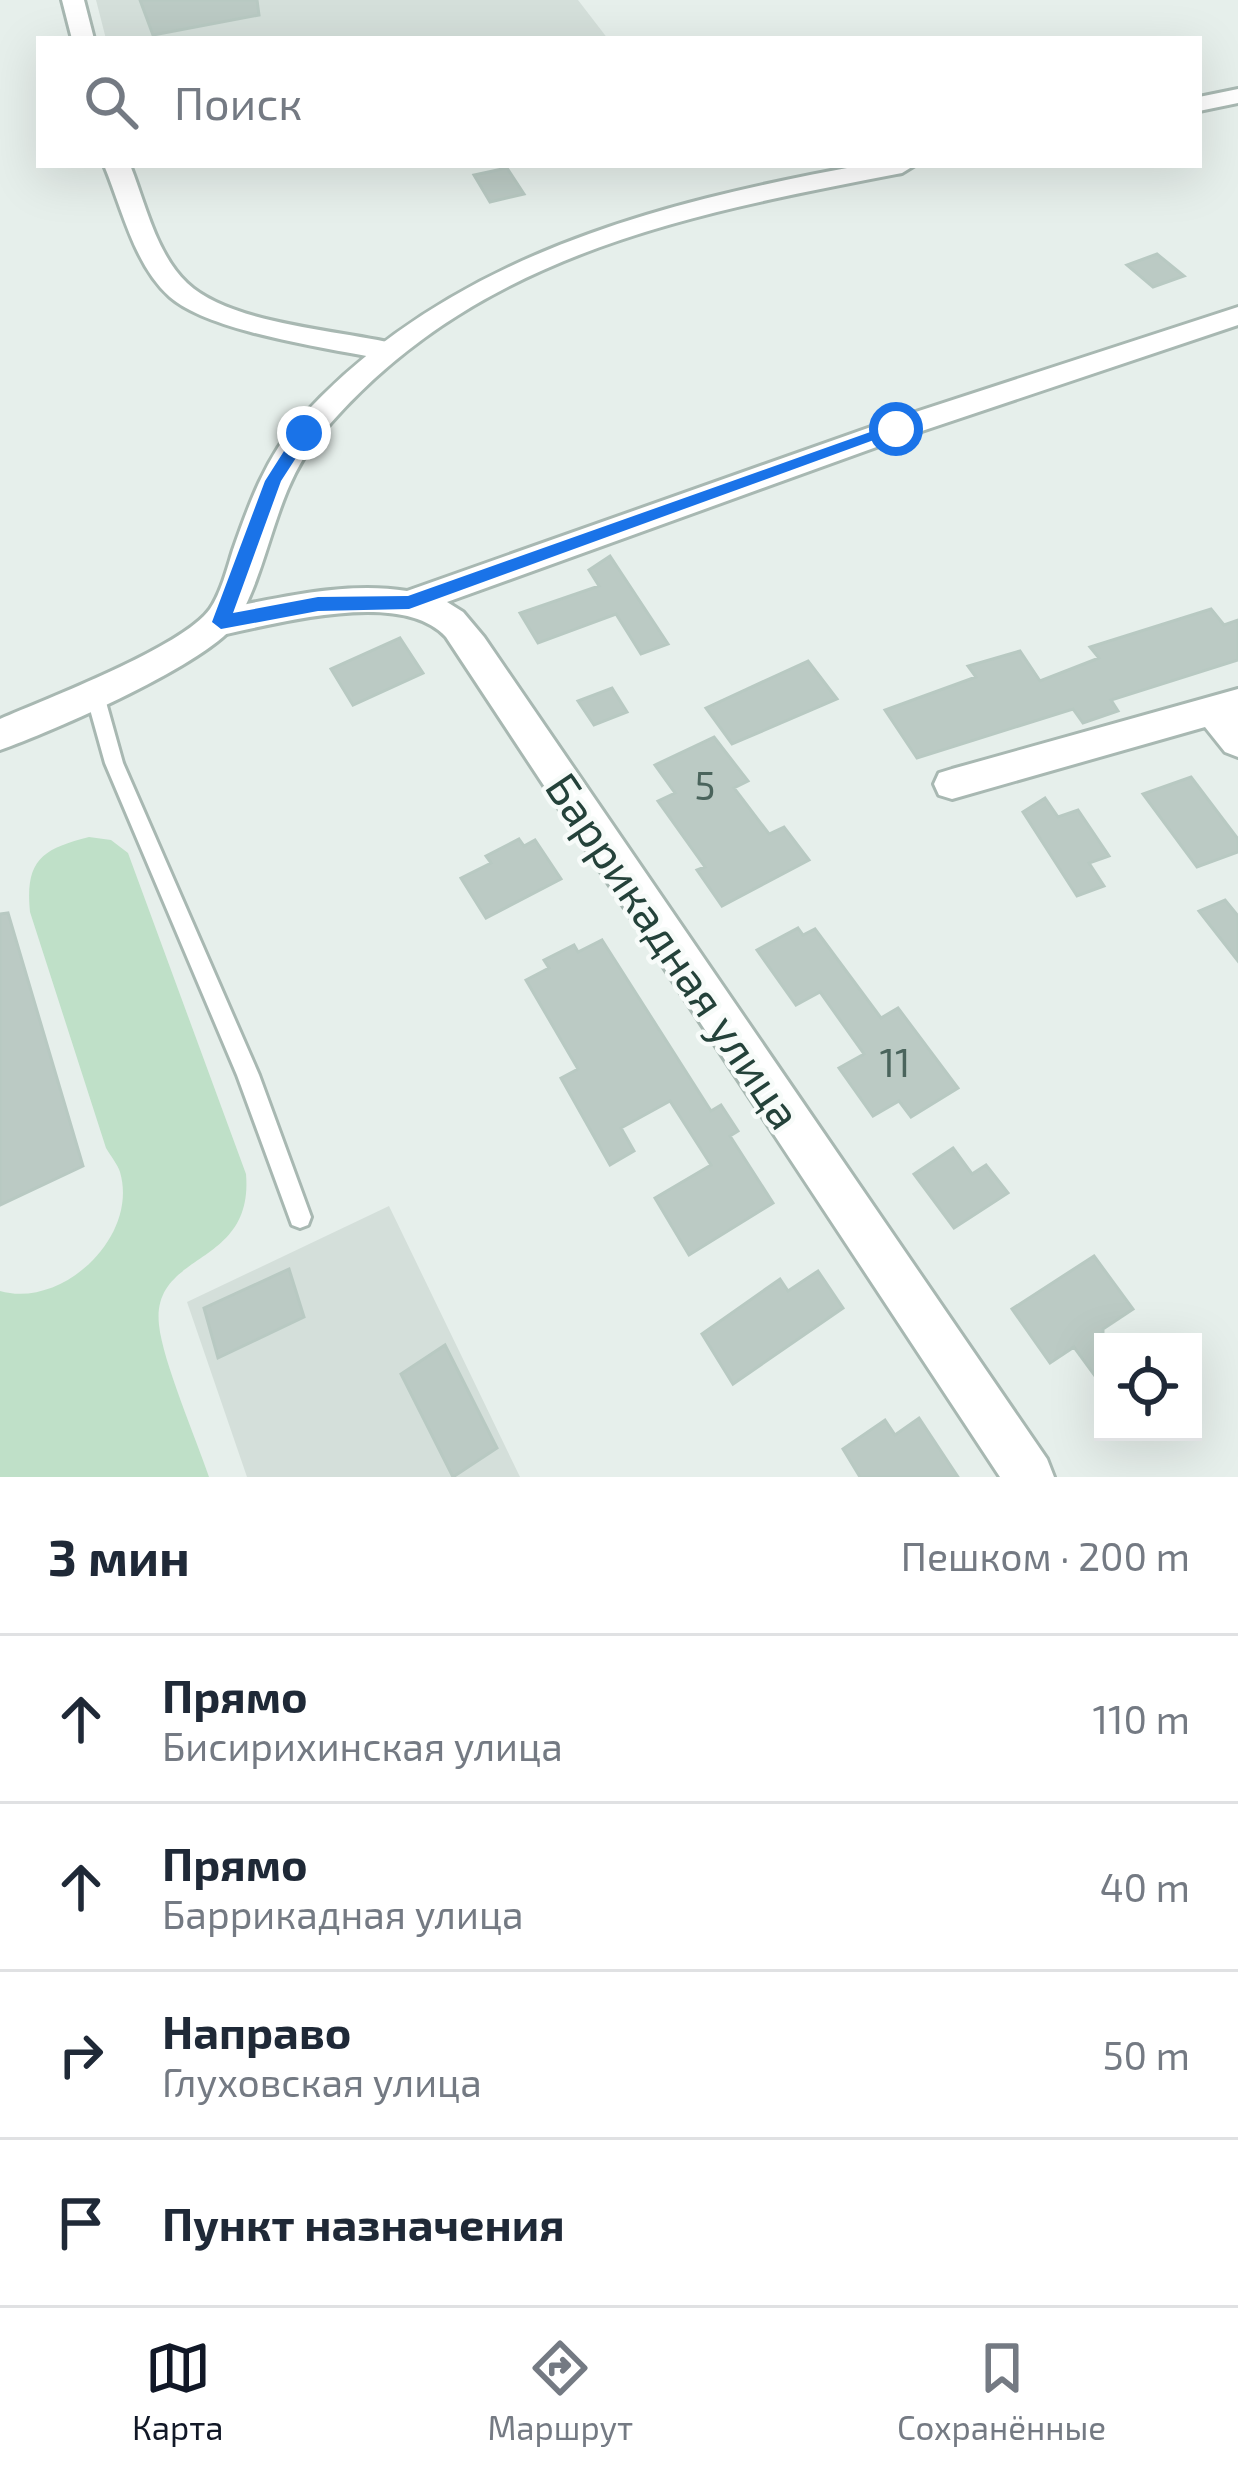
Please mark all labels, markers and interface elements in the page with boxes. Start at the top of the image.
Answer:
search box [36,36,1202,168]
icon: search [78,69,144,135]
text: Поиск [174,75,302,129]
route start [869,402,923,456]
route end [277,406,331,460]
house number: 5 [695,761,715,808]
street label: Баррикадная улица [535,762,814,1139]
house number: 11 [879,1038,911,1085]
map controls [1094,1333,1202,1441]
button: locate [1094,1333,1202,1441]
text: 3 мин [48,1525,190,1586]
text: Пешком · 200 m [901,1532,1190,1579]
text: Прямо [162,1668,308,1722]
icon: ahead [48,1686,114,1752]
text: 110 m [1093,1695,1190,1742]
text: Бисирихинская улица [162,1722,563,1769]
text: Прямо [162,1836,308,1890]
icon: ahead [48,1854,114,1920]
text: 40 m [1100,1863,1190,1910]
text: Баррикадная улица [162,1890,524,1937]
text: Направо [162,2004,351,2058]
icon: right [48,2022,114,2088]
text: 50 m [1103,2031,1190,2078]
text: Глуховская улица [162,2058,482,2105]
icon: arrive [48,2190,114,2256]
text: Пункт назначения [162,2196,565,2250]
tab: Карта [132,2335,224,2447]
tab: Маршрут [487,2335,633,2447]
tab: Сохранённые [897,2335,1106,2447]

